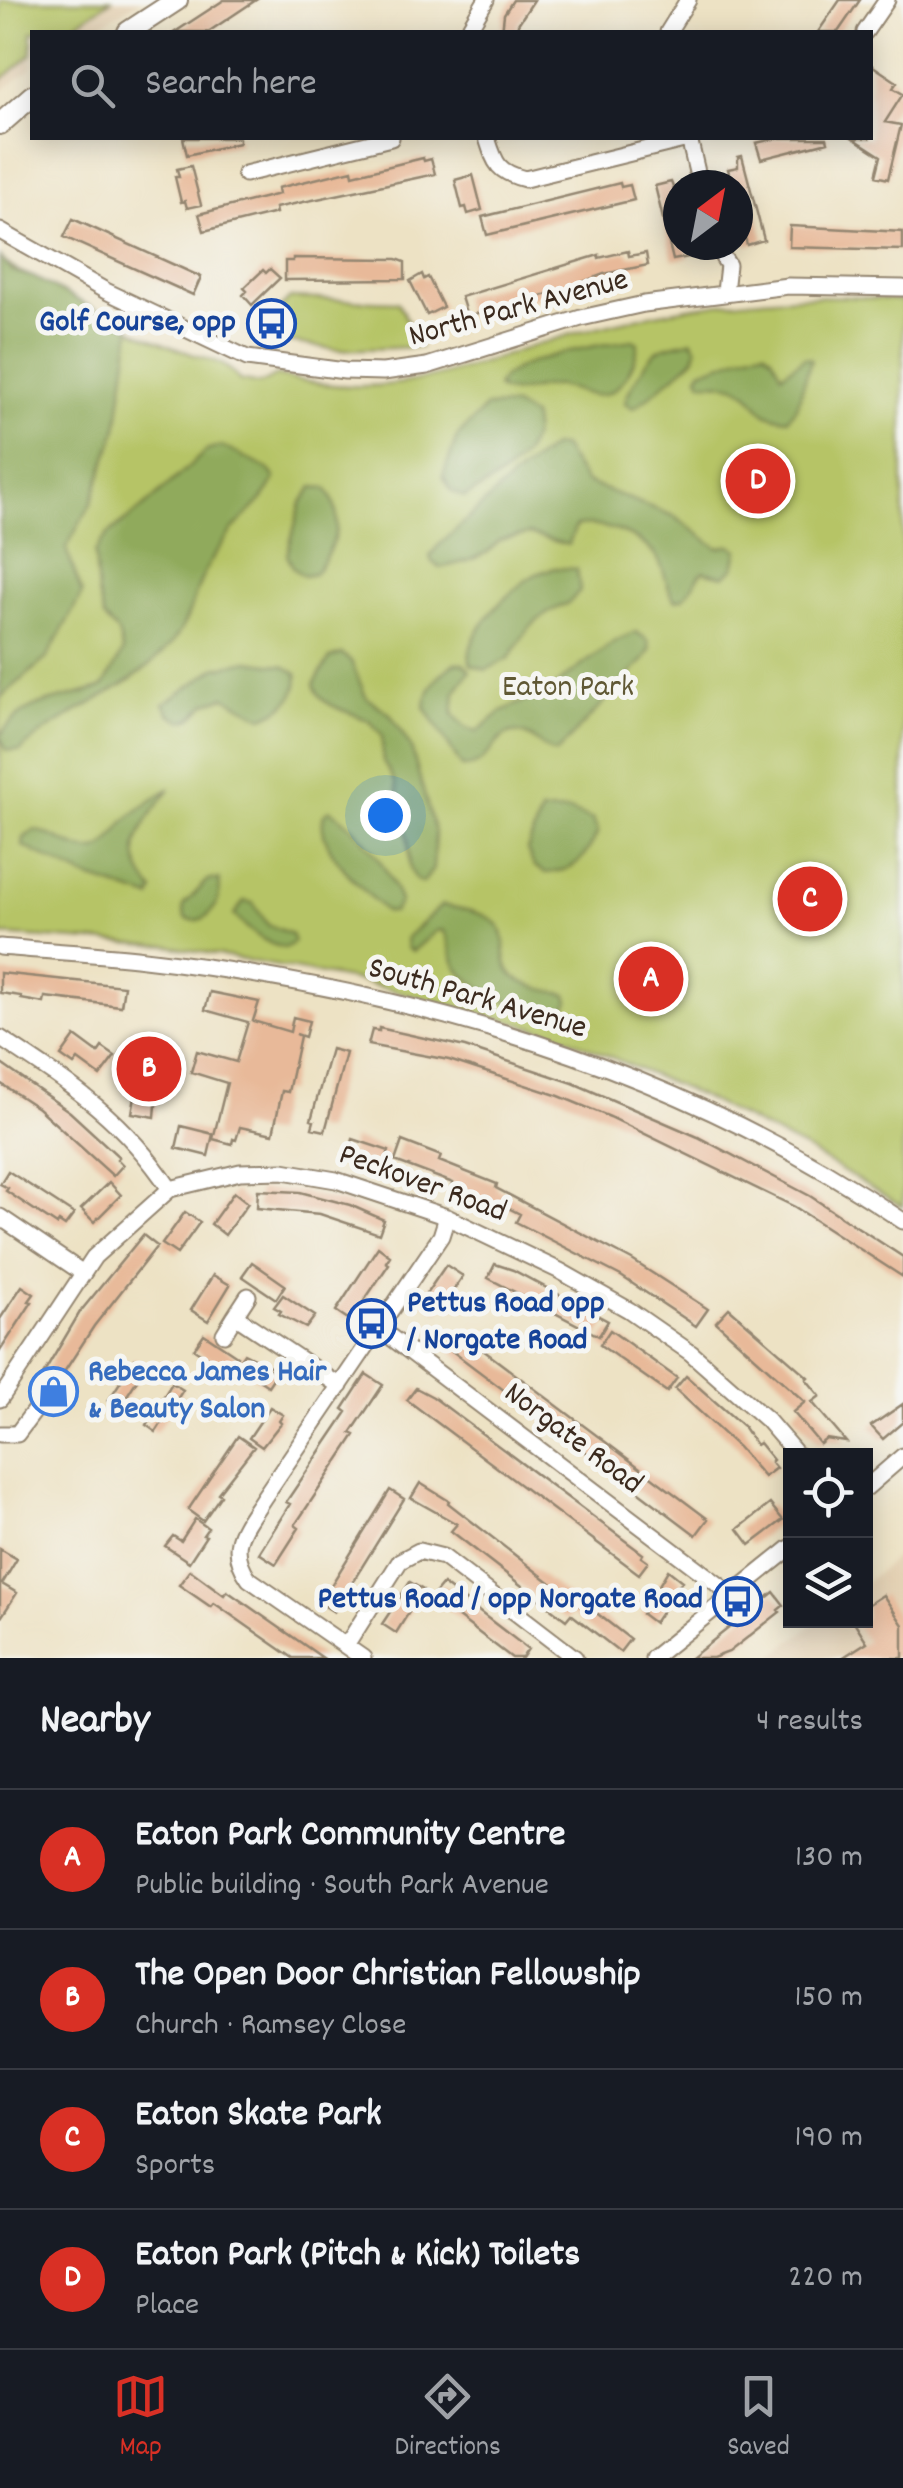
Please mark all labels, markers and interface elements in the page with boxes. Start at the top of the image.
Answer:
search box [30,30,873,140]
icon: search [65,58,120,113]
text: Search here [145,58,317,113]
north arrow [663,170,753,260]
street label: North Park Avenue [404,259,634,361]
bus stop icon: Golf Course, opp [245,298,297,350]
place label: Golf Course, opp [39,301,236,347]
pin: D [726,444,790,518]
park label: Eaton Park [502,666,634,712]
your location [360,790,411,841]
pin: C [778,862,842,936]
pin: A [618,942,684,1016]
street label: South Park Avenue [362,947,592,1053]
pin: B [116,1032,182,1106]
street label: Peckover Road [332,1133,512,1237]
place label: Pettus Road opp / Norgate Road [406,1282,605,1365]
bus stop icon: Pettus Road opp / Norgate Road [346,1297,398,1349]
place label: Rebecca James Hair & Beauty Salon [88,1351,327,1434]
shop icon: Rebecca James Hair & Beauty Salon [27,1366,79,1418]
street label: Norgate Road [493,1372,651,1508]
map controls [783,1448,873,1628]
button: locate [783,1448,873,1538]
button: layers [783,1538,873,1628]
bus stop icon: Pettus Road / opp Norgate Road [712,1575,764,1627]
place label: Pettus Road / opp Norgate Road [317,1578,703,1624]
text: Nearby [40,1693,150,1753]
text: 4 results [756,1700,863,1746]
text: Eaton Park Community Centre [135,1809,566,1864]
text: A [64,1836,81,1882]
text: 130 m [795,1836,863,1882]
text: Public building · South Park Avenue [135,1864,549,1910]
text: The Open Door Christian Fellowship [135,1949,641,2004]
text: B [65,1976,80,2022]
text: 150 m [794,1976,863,2022]
text: Church · Ramsey Close [135,2004,406,2050]
text: Eaton Skate Park [135,2089,382,2144]
text: C [65,2116,80,2162]
text: 190 m [795,2116,863,2162]
text: Sports [135,2144,215,2190]
text: Eaton Park (Pitch & Kick) Toilets [135,2229,580,2284]
text: D [64,2256,81,2302]
text: 220 m [788,2256,863,2302]
text: Place [135,2284,199,2330]
tab: Map [113,2369,168,2469]
tab: Directions [395,2369,501,2469]
tab: Saved [727,2369,790,2469]

